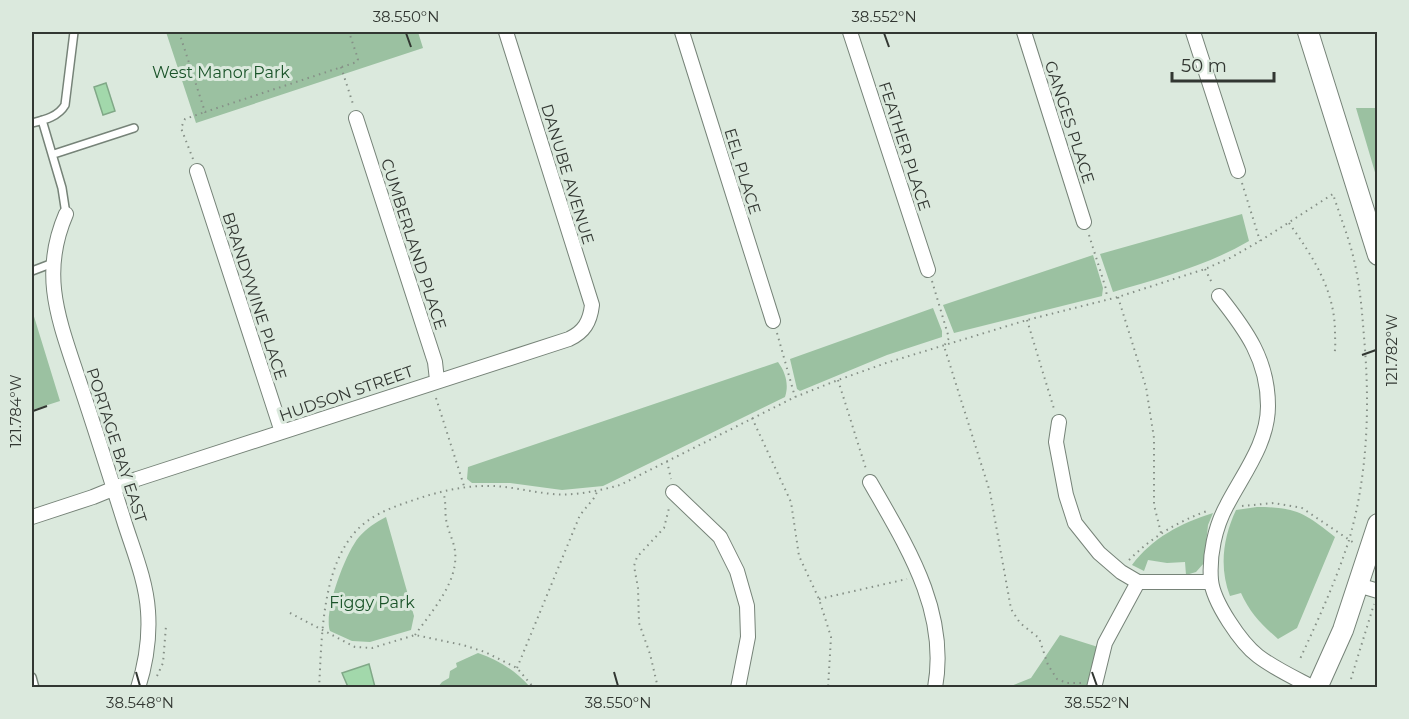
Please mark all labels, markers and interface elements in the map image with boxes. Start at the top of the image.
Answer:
text: 38.550°N [373,7,439,26]
text: 38.552°N [851,7,917,26]
scale bar [1172,45,1274,83]
text: 50 m [1181,55,1227,77]
street label: GANGES PLACE [1041,58,1098,186]
park label: West Manor Park [152,63,290,82]
street label: FEATHER PLACE [875,79,934,213]
street label: DANUBE AVENUE [537,102,598,247]
street label: EEL PLACE [720,126,765,217]
street label: CUMBERLAND PLACE [377,156,450,332]
street label: BRANDYWINE PLACE [218,210,291,382]
text: 121.782°W [1382,313,1401,386]
street label: HUDSON STREET [277,361,416,425]
street label: PORTAGE BAY EAST [83,365,151,526]
text: 121.784°W [6,374,25,448]
park label: Figgy Park [329,593,415,612]
text: 38.548°N [106,693,174,712]
text: 38.550°N [585,693,651,712]
text: 38.552°N [1064,693,1130,712]

